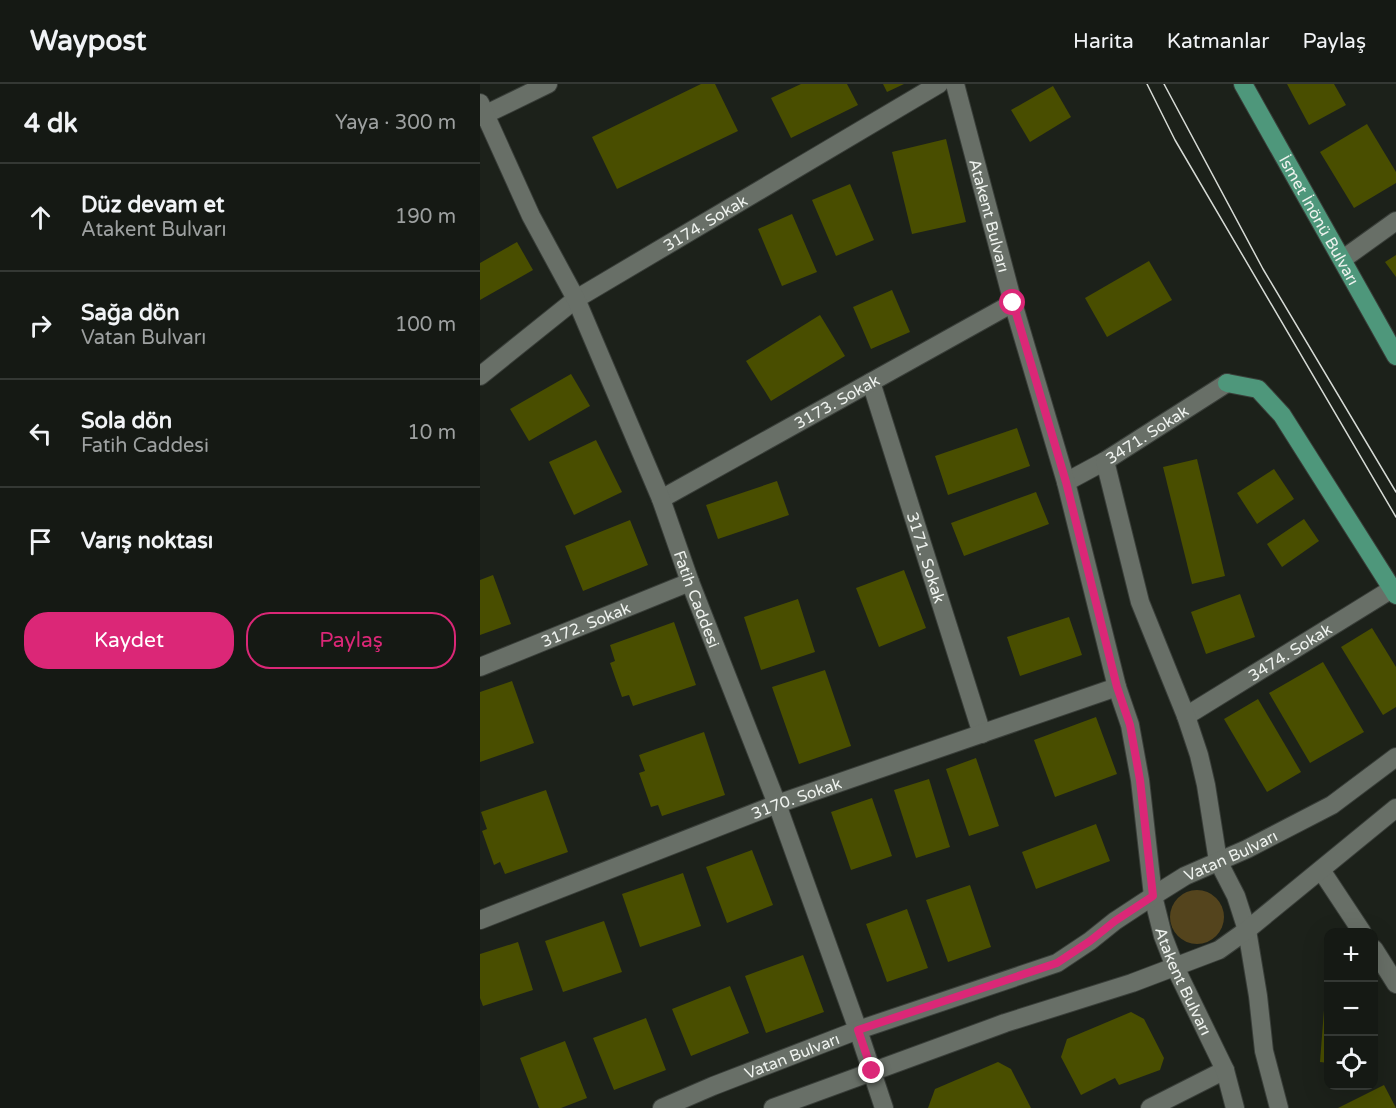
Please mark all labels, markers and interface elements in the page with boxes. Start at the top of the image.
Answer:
text: Waypost [30,24,146,58]
text: Harita [1073,29,1134,54]
text: Katmanlar [1167,29,1269,54]
text: Paylaş [1302,29,1366,54]
text: 4 dk [24,108,78,139]
text: Yaya · 300 m [335,111,456,135]
street label: İsmet İnönü Bulvarı [1274,152,1363,289]
street label: Atakent Bulvarı [964,157,1013,275]
street label: 3174. Sokak [660,191,751,256]
text: Düz devam et [81,192,224,218]
icon: ahead [24,201,57,234]
text: 190 m [395,205,456,229]
text: Atakent Bulvarı [81,218,226,242]
route start [999,289,1025,315]
text: Sağa dön [81,300,180,326]
icon: right [24,309,57,342]
text: 100 m [395,313,456,337]
text: Vatan Bulvarı [81,326,206,350]
street label: 3173. Sokak [791,370,883,434]
street label: 3471. Sokak [1102,401,1193,469]
text: Sola dön [81,408,172,434]
icon: left [24,417,57,450]
text: 10 m [407,421,456,445]
text: Fatih Caddesi [81,434,209,458]
street label: 3171. Sokak [902,510,949,606]
icon: arrive [24,525,57,558]
text: Varış noktası [81,528,213,554]
street label: Fatih Caddesi [669,548,724,651]
street label: 3172. Sokak [539,598,634,652]
button: Kaydet [24,612,234,669]
button: Paylaş [246,612,456,669]
street label: 3474. Sokak [1245,619,1336,686]
street label: 3170. Sokak [748,773,845,824]
street label: Vatan Bulvarı [1181,826,1281,886]
street label: Atakent Bulvarı [1150,925,1216,1039]
map controls [1324,928,1378,1090]
button: + [1324,928,1378,982]
button: − [1324,982,1378,1036]
street label: Vatan Bulvarı [742,1029,843,1084]
button: locate [1324,1036,1378,1090]
route end [858,1057,884,1083]

